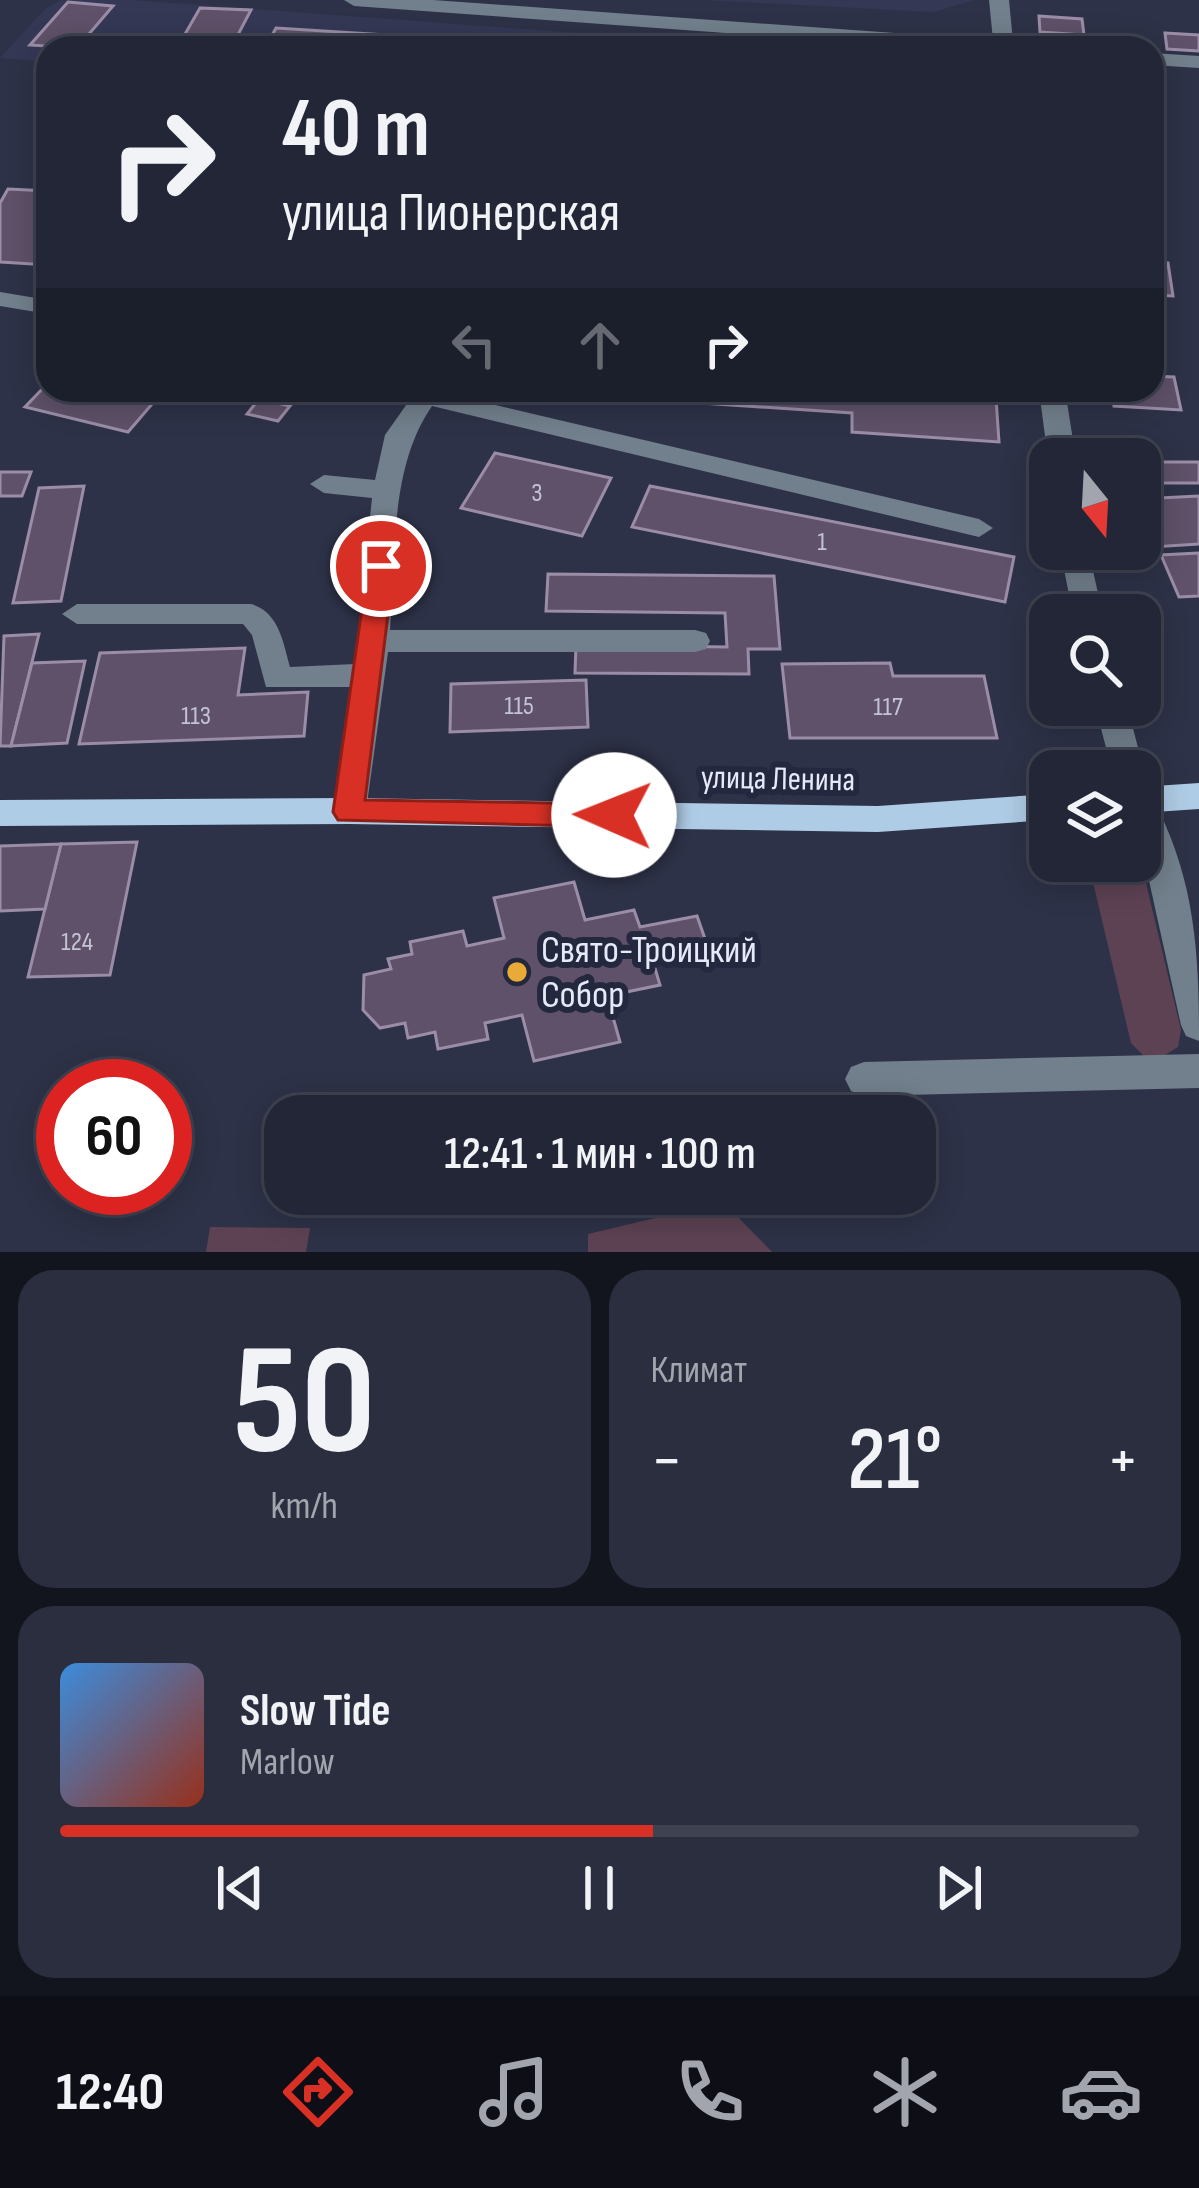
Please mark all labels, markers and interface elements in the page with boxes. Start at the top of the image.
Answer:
text: 40 m [282,79,430,180]
icon: right [84,84,240,240]
text: улица Пионерская [282,181,620,246]
icon: left [441,312,507,378]
icon: ahead [567,312,633,378]
icon: right [693,312,759,378]
north arrow [1029,438,1161,570]
map controls [1029,438,1161,882]
house number: 3 [531,477,543,509]
pin [330,515,432,617]
house number: 1 [817,526,827,558]
icon: arrive [348,533,414,599]
button: search [1029,594,1161,726]
house number: 115 [504,690,534,722]
house number: 117 [873,691,903,723]
house number: 113 [181,700,211,732]
button: layers [1029,750,1161,882]
position arrow [551,752,677,878]
street label: улица Ленина [701,758,855,800]
house number: 124 [61,926,93,958]
place label: Свято-Троицкий Собор [541,927,757,1019]
marker: Свято-Троицкий Собор [504,959,530,985]
speed limit sign: 60 [36,1059,192,1215]
text: 12:41 · 1 мин · 100 m [444,1127,756,1182]
text: 50 [233,1311,376,1498]
text: Климат [651,1347,747,1394]
text: 21° [847,1407,942,1515]
text: − [651,1422,683,1501]
text: + [1107,1422,1139,1501]
text: km/h [271,1483,338,1530]
text: Slow Tide [240,1684,391,1739]
text: Marlow [240,1739,335,1786]
icon: previous [207,1855,273,1921]
icon: pause [566,1855,632,1921]
icon: next [926,1855,992,1921]
icon: directions [276,2050,360,2134]
icon: music [472,2050,556,2134]
icon: phone [668,2050,752,2134]
icon: climate [863,2050,947,2134]
icon: car [1059,2050,1143,2134]
text: 12:40 [56,2060,164,2125]

